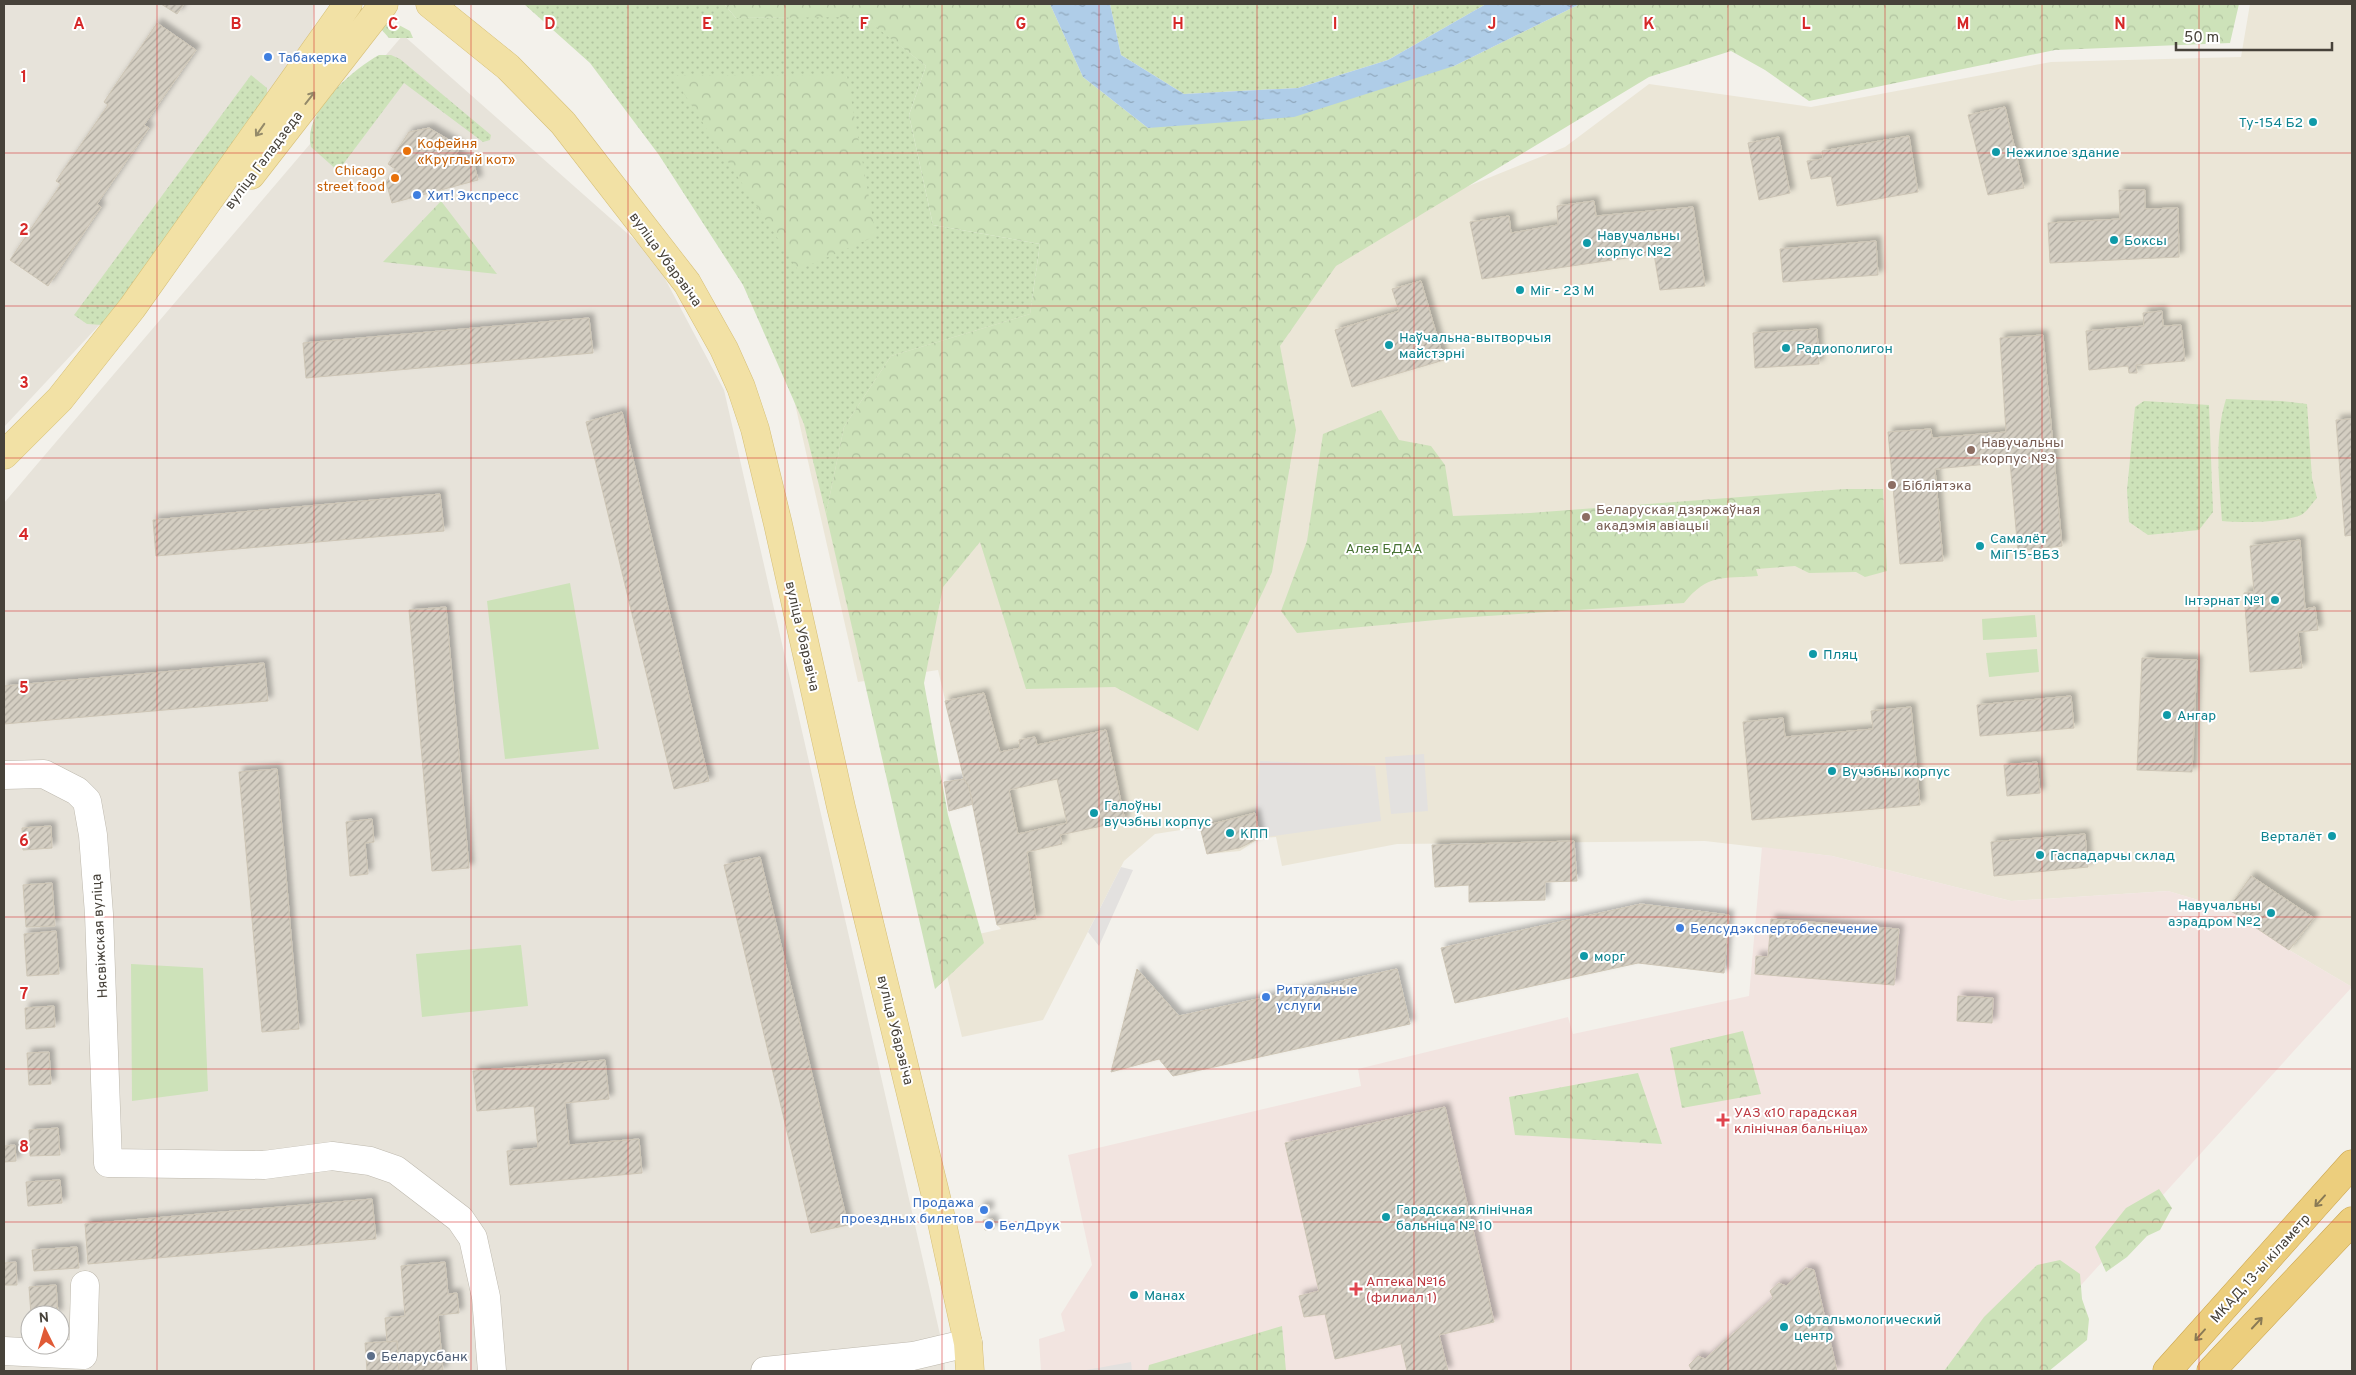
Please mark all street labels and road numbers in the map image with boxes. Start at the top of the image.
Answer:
street label: вуліца Галадзеда [222,108,307,213]
street label: вуліца Убарэвіча [625,209,705,310]
street label: вуліца Убарэвіча [781,580,822,693]
street label: Нясвіжская вуліца [89,873,112,999]
street label: вуліца Убарэвіча [873,974,916,1087]
street label: МКАД, 13-ы кіламетр [2208,1211,2315,1327]

